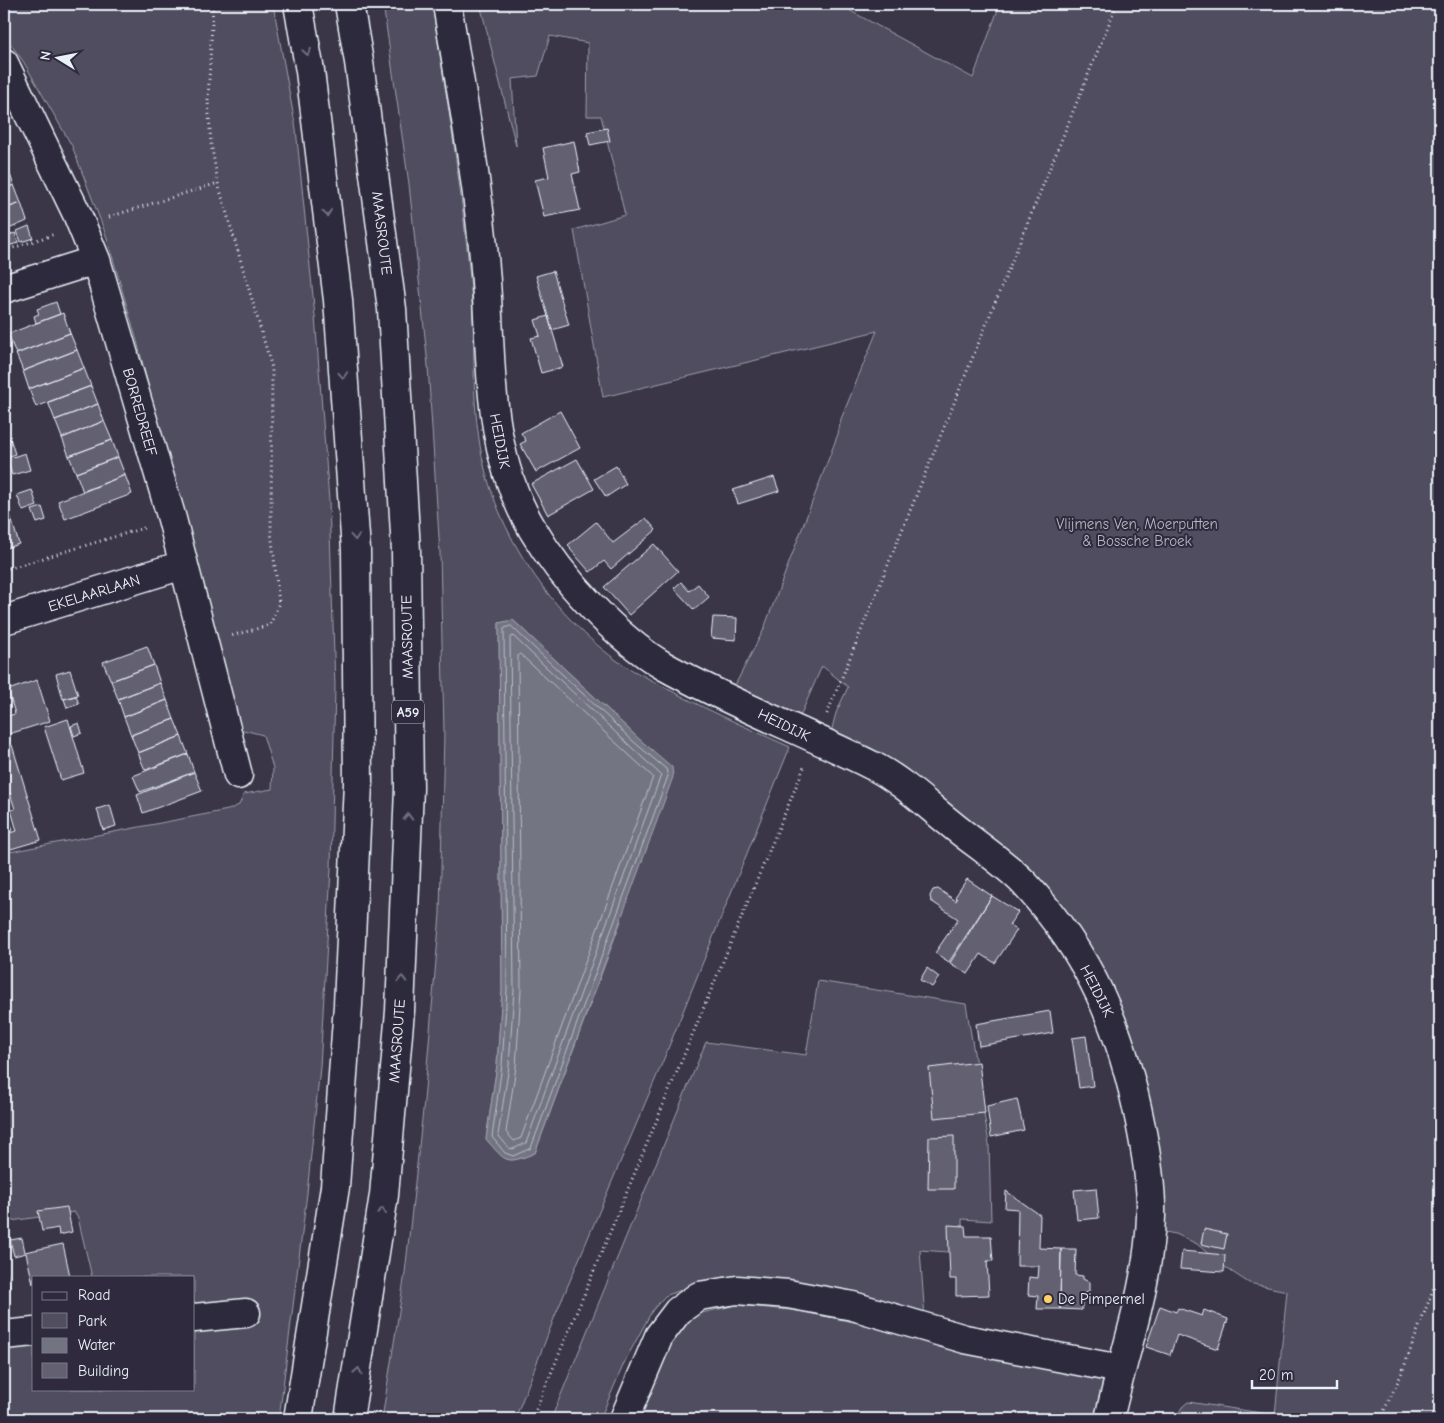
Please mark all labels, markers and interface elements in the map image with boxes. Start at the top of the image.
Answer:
north arrow [32,32,82,82]
one-way arrow [301,47,311,56]
text: N [37,50,55,62]
street label: MAASROUTE [368,190,396,276]
one-way arrow [321,209,332,217]
street label: BORREDREEF [119,366,161,459]
one-way arrow [338,371,349,379]
street label: HEIDIJK [486,412,514,471]
park label: Vlijmens Ven, Moerputten & Bossche Broek [1056,515,1218,550]
one-way arrow [349,533,360,541]
street label: EKELAARLAAN [46,570,142,616]
street label: MAASROUTE [397,595,417,679]
road number: A59 [392,700,424,724]
street label: HEIDIJK [755,705,814,746]
one-way arrow [403,812,414,820]
street label: HEIDIJK [1076,962,1118,1021]
one-way arrow [396,975,407,983]
street label: MAASROUTE [385,998,409,1084]
one-way arrow [376,1206,387,1214]
legend [32,1276,195,1390]
text: Road [78,1286,110,1304]
place label: De Pimpernel [1058,1290,1145,1308]
marker: De Pimpernel [1042,1293,1054,1305]
text: Park [78,1312,107,1330]
text: Water [78,1336,115,1354]
scale bar [1252,1358,1336,1390]
text: Building [78,1362,129,1380]
text: 20 m [1259,1366,1293,1384]
one-way arrow [352,1367,362,1376]

